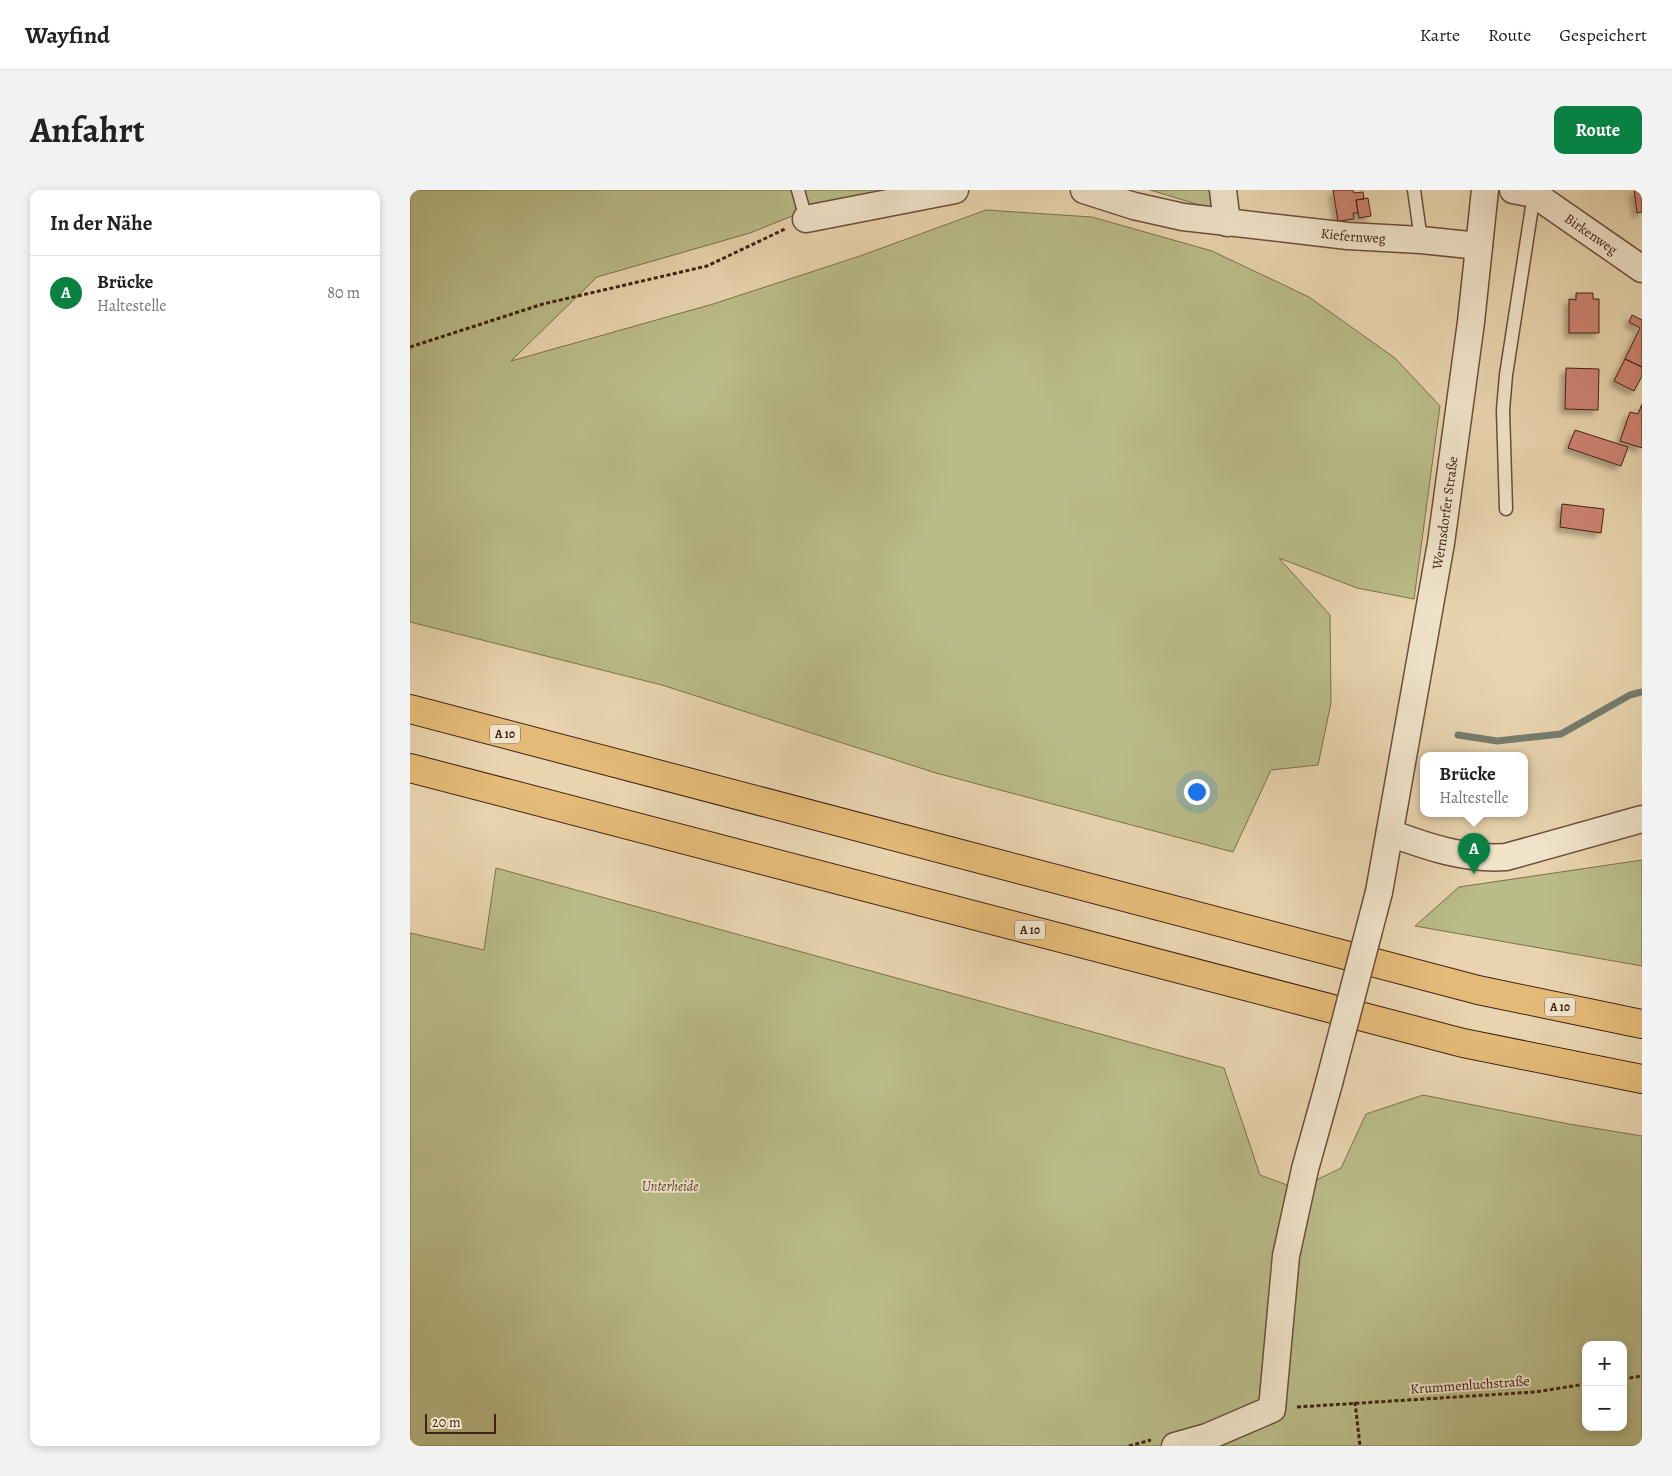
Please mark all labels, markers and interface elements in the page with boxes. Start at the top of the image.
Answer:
text: Wayfind [25,19,110,51]
text: Karte [1420,23,1460,47]
text: Route [1488,23,1531,47]
text: Gespeichert [1559,23,1647,47]
text: Anfahrt [30,106,145,154]
button: Route [1554,106,1642,154]
text: In der Nähe [50,209,152,237]
street label: Birkenweg [1561,209,1622,259]
street label: Kiefernweg [1320,223,1386,248]
text: Brücke [97,269,153,295]
text: A [61,282,71,304]
text: 80 m [327,282,360,304]
text: Haltestelle [97,295,166,317]
street label: Wernsdorfer Straße [1427,455,1462,572]
road number: A 10 [490,724,520,744]
popup [1420,752,1528,817]
text: Brücke [1439,761,1496,787]
your location [1184,779,1210,805]
text: Haltestelle [1439,787,1509,809]
pin: A [1458,833,1490,874]
road number: A 10 [1015,920,1045,940]
road number: A 10 [1545,998,1575,1016]
park label: Unterheide [642,1177,698,1196]
map controls [1582,1341,1627,1431]
button: + [1582,1341,1627,1386]
street label: Krummenluchstraße [1410,1371,1530,1399]
button: − [1582,1386,1627,1431]
scale bar [425,1411,496,1434]
text: 20 m [432,1413,461,1432]

